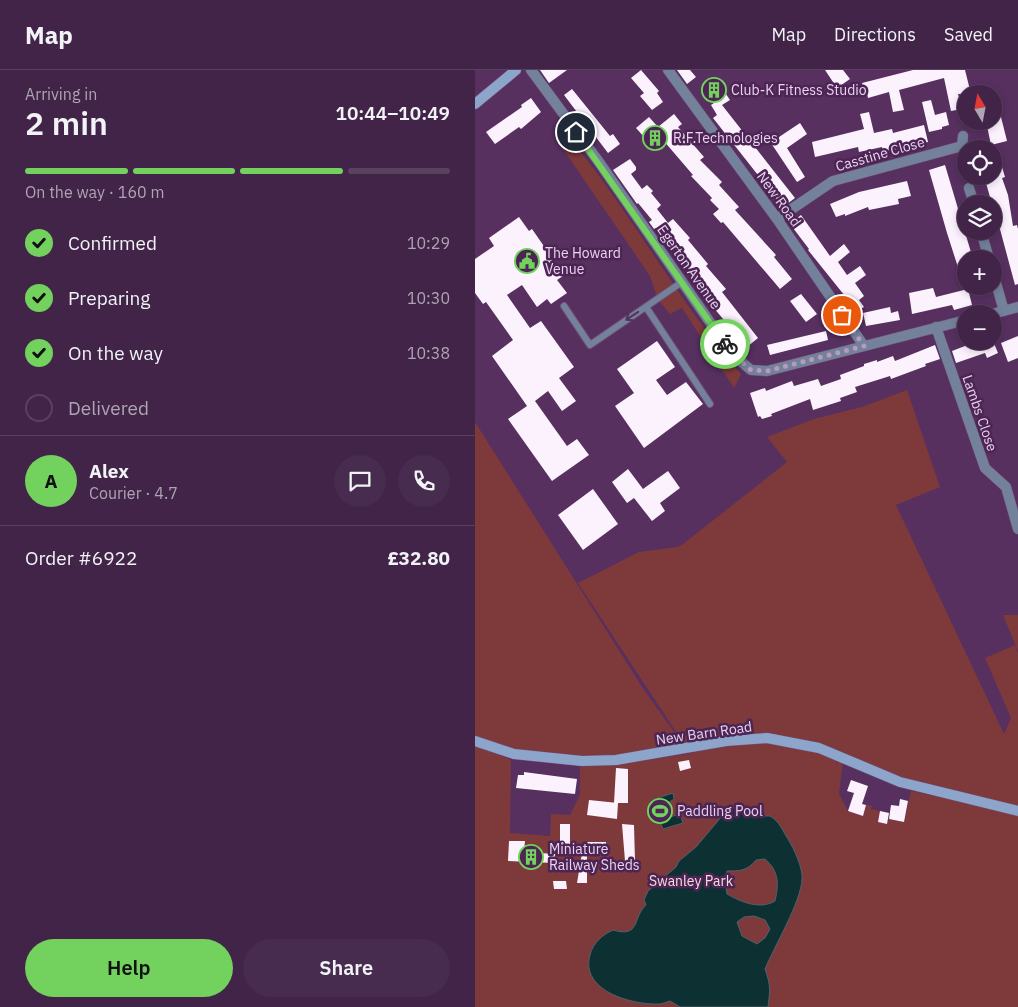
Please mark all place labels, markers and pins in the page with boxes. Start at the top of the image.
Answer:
building icon: Club-K Fitness Studio [701,77,727,103]
place label: Club-K Fitness Studio [731,81,867,99]
pin [555,111,597,153]
building icon: R.F.Technologies [642,125,668,151]
place label: R.F.Technologies [673,129,778,147]
place label: The Howard Venue [545,244,621,278]
public building icon: The Howard Venue [514,248,540,274]
pin [821,294,863,336]
sports icon: Paddling Pool [647,798,673,824]
place label: Paddling Pool [677,802,763,820]
place label: Miniature Railway Sheds [549,840,640,874]
building icon: Miniature Railway Sheds [518,844,544,870]

